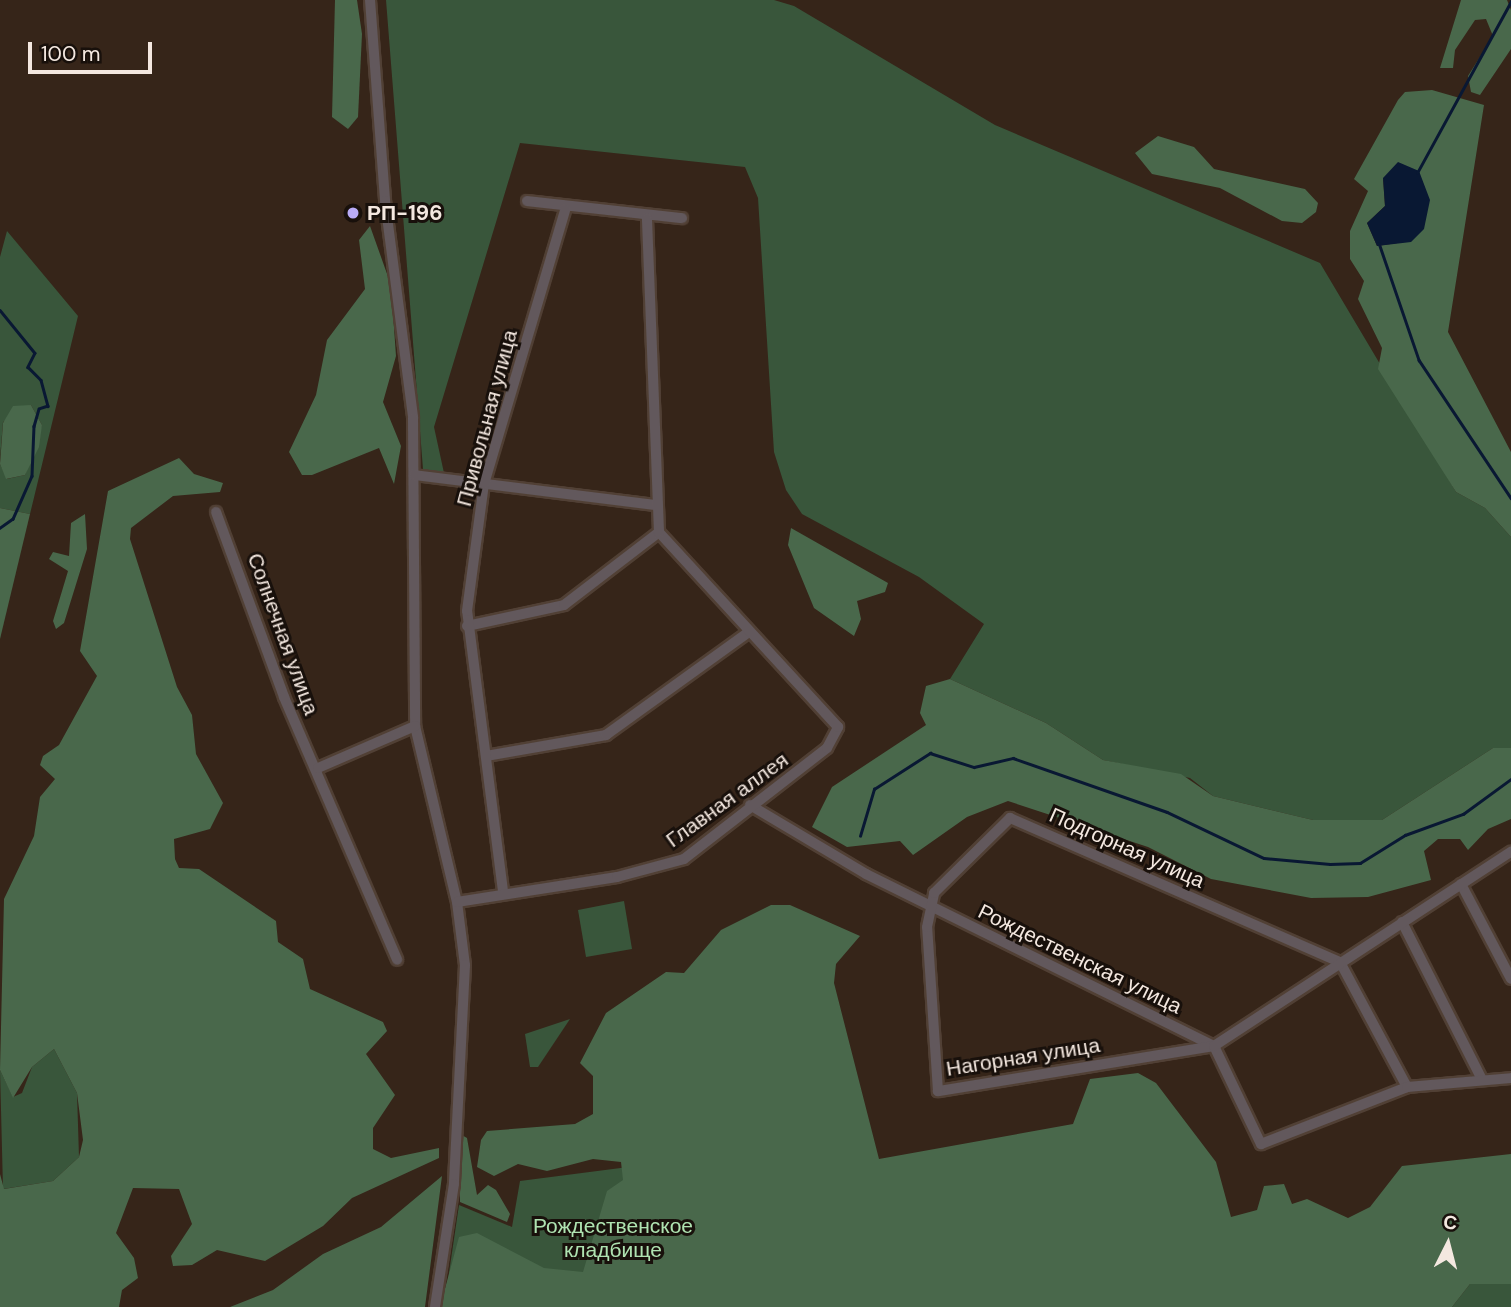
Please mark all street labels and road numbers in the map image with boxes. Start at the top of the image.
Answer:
street label: Привольная улица [451,327,523,509]
street label: Солнечная улица [242,550,324,718]
street label: Главная аллея [661,747,793,853]
street label: Подгорная улица [1046,803,1208,893]
street label: Рождественская улица [974,899,1186,1019]
street label: Нагорная улица [944,1032,1102,1082]

